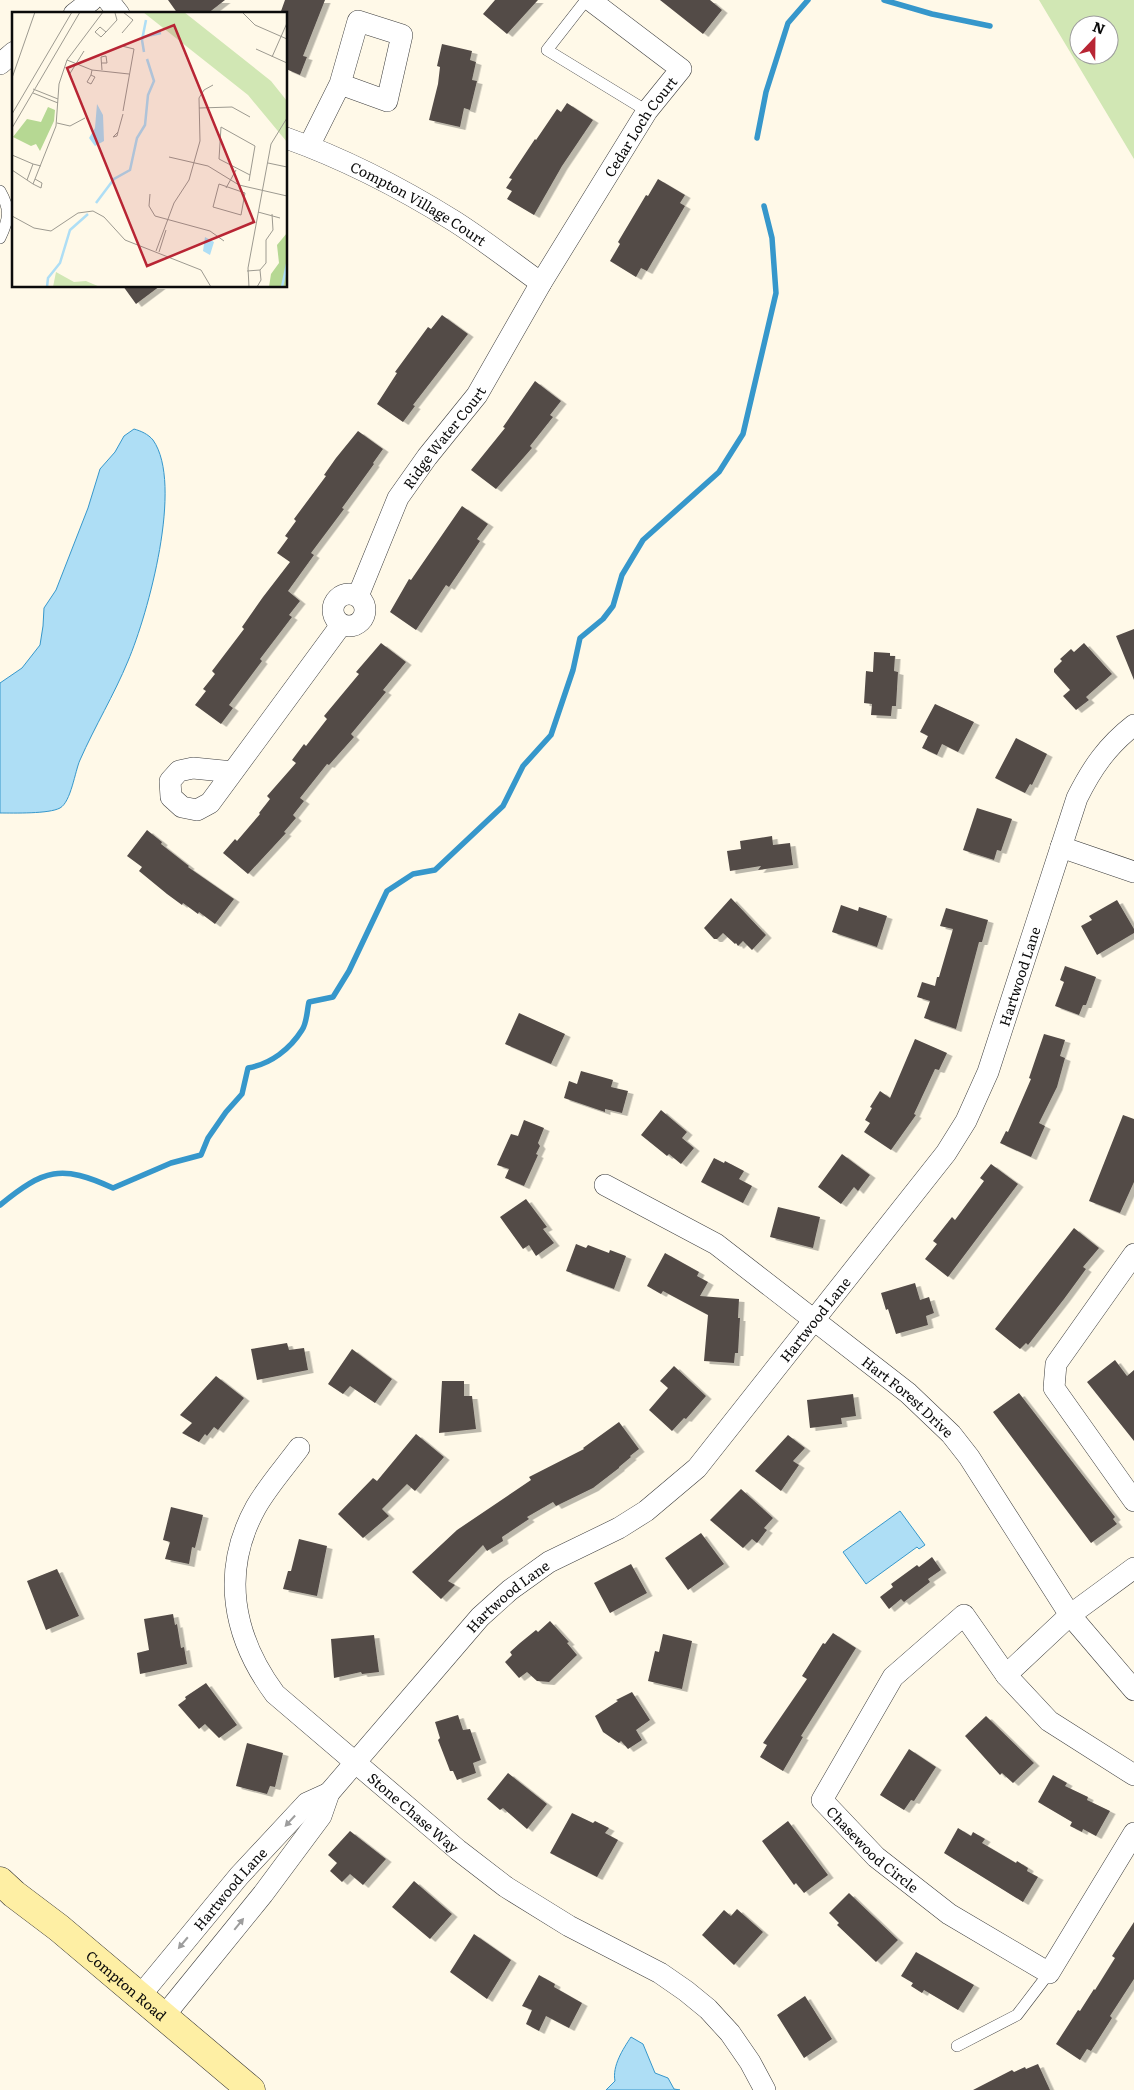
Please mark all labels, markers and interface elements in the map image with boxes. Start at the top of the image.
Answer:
inset map [12,12,288,288]
north arrow [1069,15,1119,65]
text: N [1090,16,1109,39]
street label: Cedar Loch Court [599,72,681,181]
street label: Compton Village Court [347,156,491,250]
street label: Ridge Water Court [398,382,490,492]
street label: Hartwood Lane [994,924,1045,1029]
street label: Hartwood Lane [775,1272,855,1366]
street label: Hart Forest Drive [858,1351,958,1442]
street label: Hartwood Lane [461,1555,553,1637]
street label: Stone Chase Way [364,1768,464,1857]
street label: Chasewood Circle [822,1801,923,1897]
one-way arrow [284,1815,296,1827]
street label: Hartwood Lane [188,1843,271,1934]
one-way arrow [233,1918,244,1931]
one-way arrow [177,1937,189,1949]
street label: Compton Road [82,1945,171,2025]

